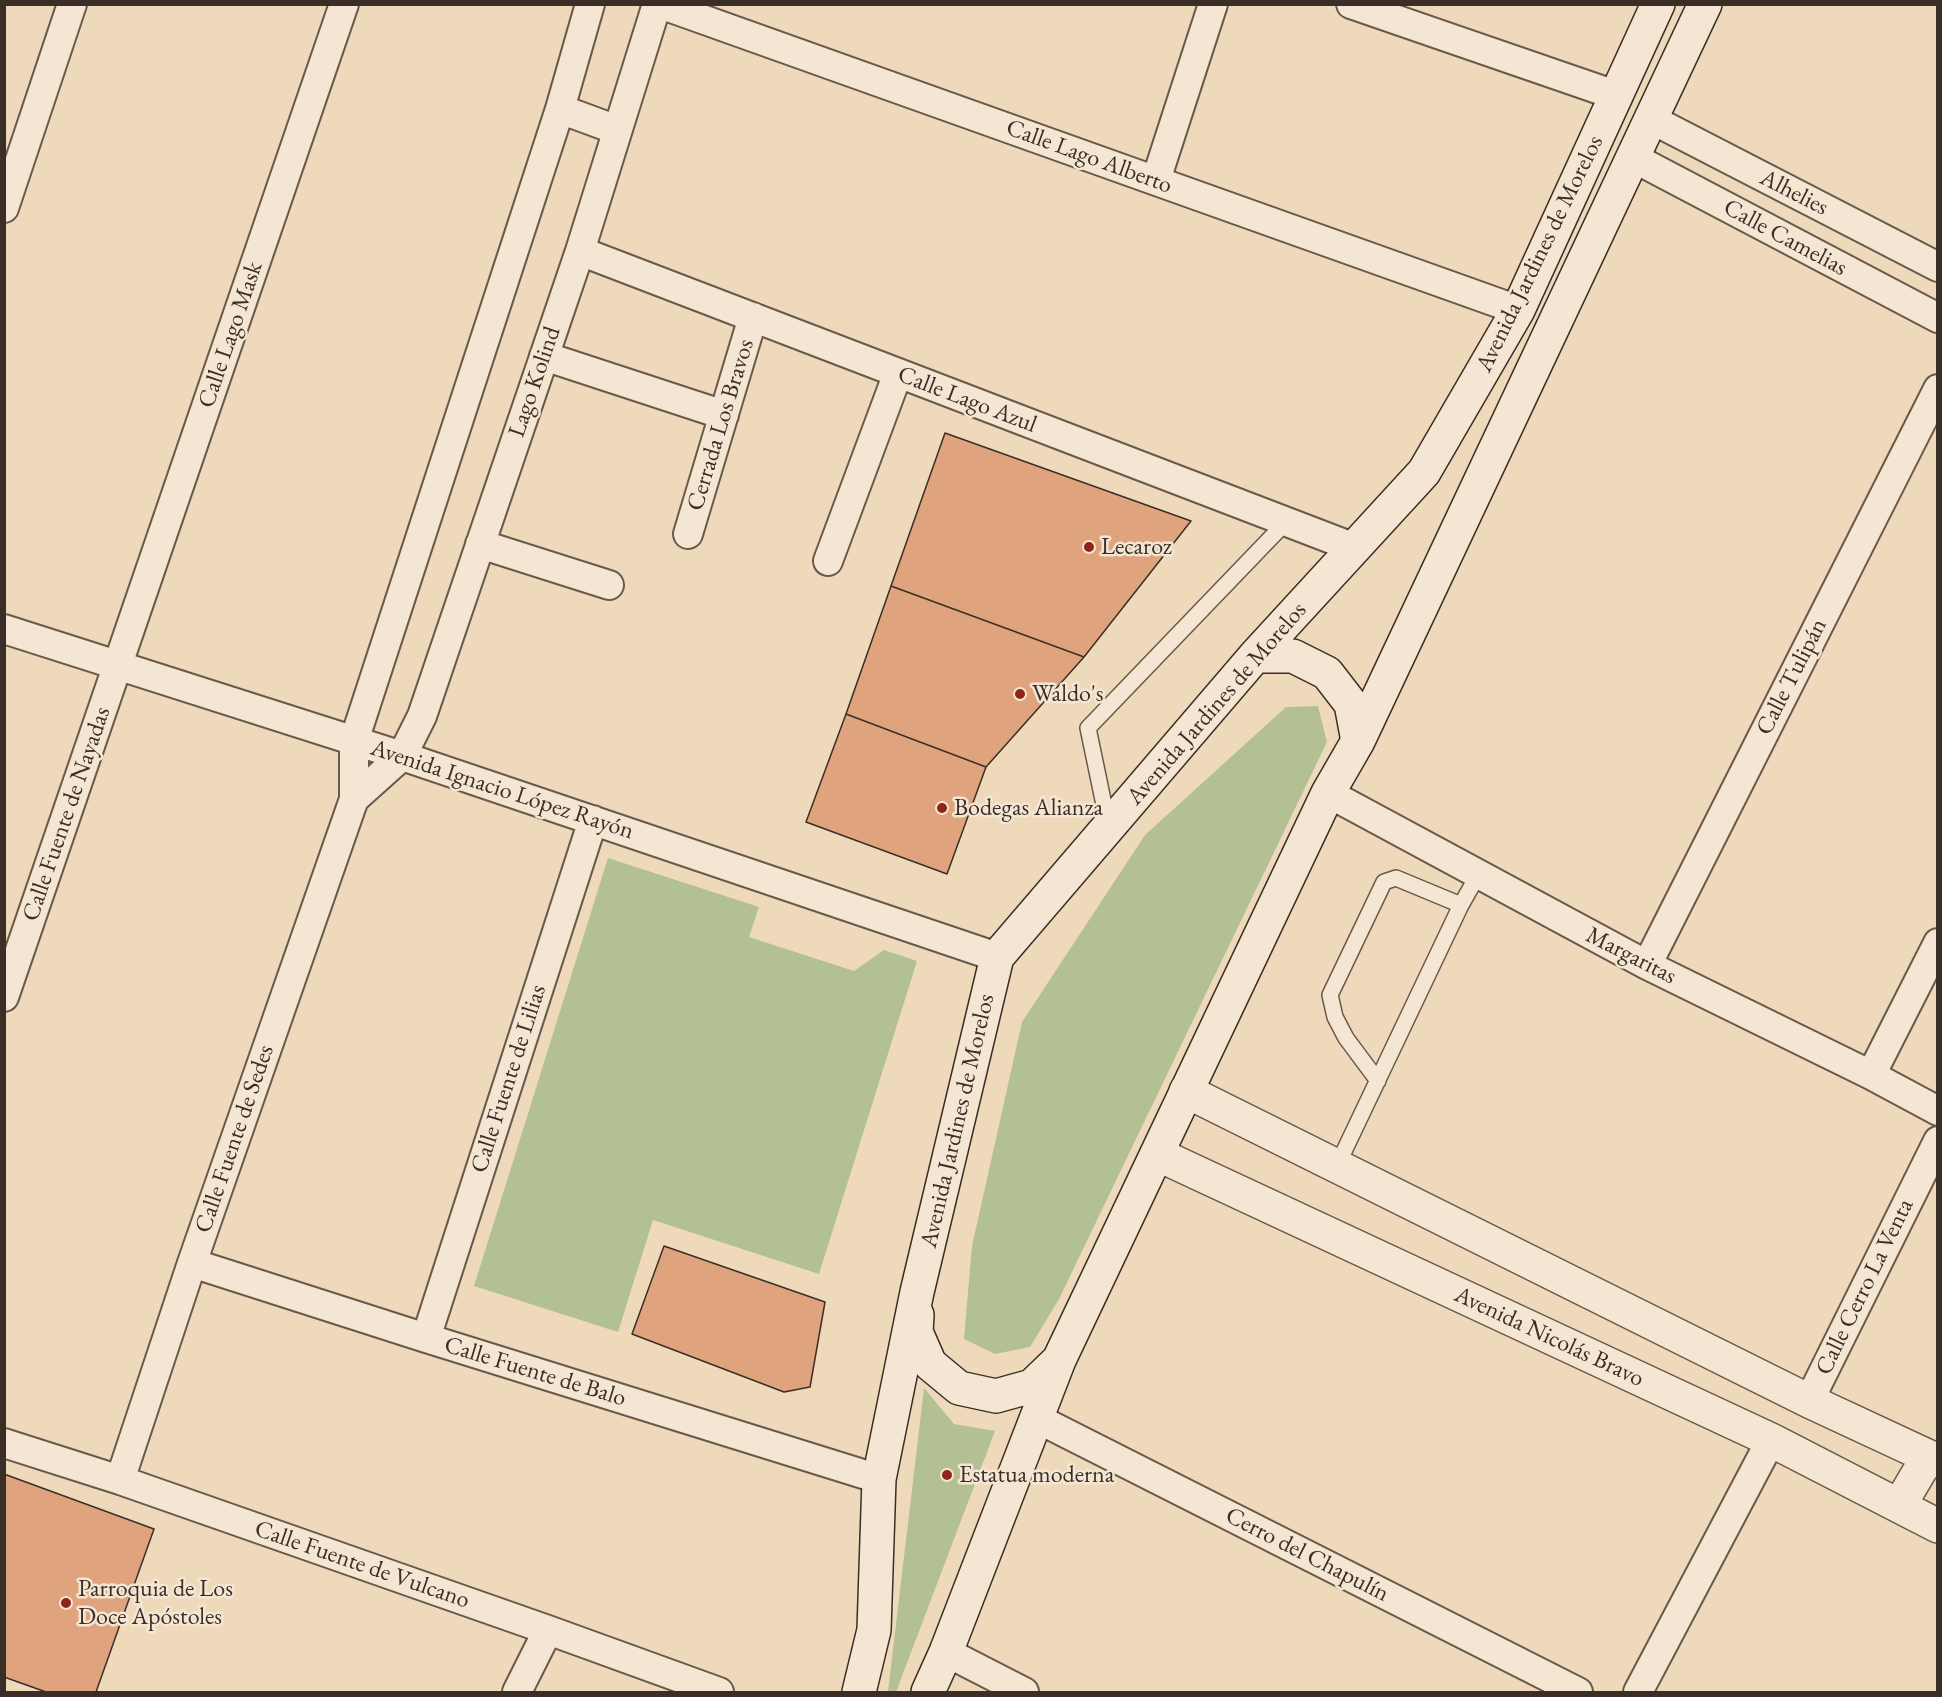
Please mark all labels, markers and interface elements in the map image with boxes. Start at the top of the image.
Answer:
street label: Calle Lago Alberto [1002,114,1176,200]
street label: Avenida Jardines de Morelos [1470,131,1610,377]
street label: Alhelies [1755,164,1833,222]
street label: Calle Camelias [1718,193,1852,283]
street label: Calle Lago Mask [193,258,269,412]
street label: Lago Kolind [503,323,567,441]
street label: Cerrada Los Bravos [681,336,761,514]
street label: Calle Lago Azul [893,360,1041,440]
place label: Lecaroz [1101,533,1172,561]
marker: Lecaroz [1082,540,1096,554]
street label: Avenida Jardines de Morelos [1121,597,1313,811]
street label: Calle Tulipán [1750,614,1834,740]
place label: Waldo's [1032,680,1103,708]
marker: Waldo's [1013,687,1027,701]
street label: Calle Fuente de Nayadas [17,703,117,925]
street label: Avenida Ignacio López Rayón [367,734,637,846]
place label: Bodegas Alianza [954,794,1103,822]
marker: Bodegas Alianza [935,801,949,815]
street label: Margaritas [1581,921,1681,991]
street label: Calle Fuente de Lilias [465,981,553,1177]
street label: Avenida Jardines de Morelos [915,991,1001,1251]
street label: Calle Fuente de Sedes [189,1041,281,1237]
street label: Calle Cerro La Venta [1810,1194,1920,1380]
street label: Avenida Nicolás Bravo [1450,1280,1648,1394]
street label: Calle Fuente de Balo [441,1331,629,1413]
place label: Estatua moderna [959,1461,1114,1489]
marker: Estatua moderna [940,1468,954,1482]
street label: Cerro del Chapulín [1220,1501,1394,1609]
street label: Calle Fuente de Vulcano [251,1515,473,1615]
place label: Parroquia de Los Doce Apóstoles [78,1575,233,1631]
marker: Parroquia de Los Doce Apóstoles [59,1596,73,1610]

